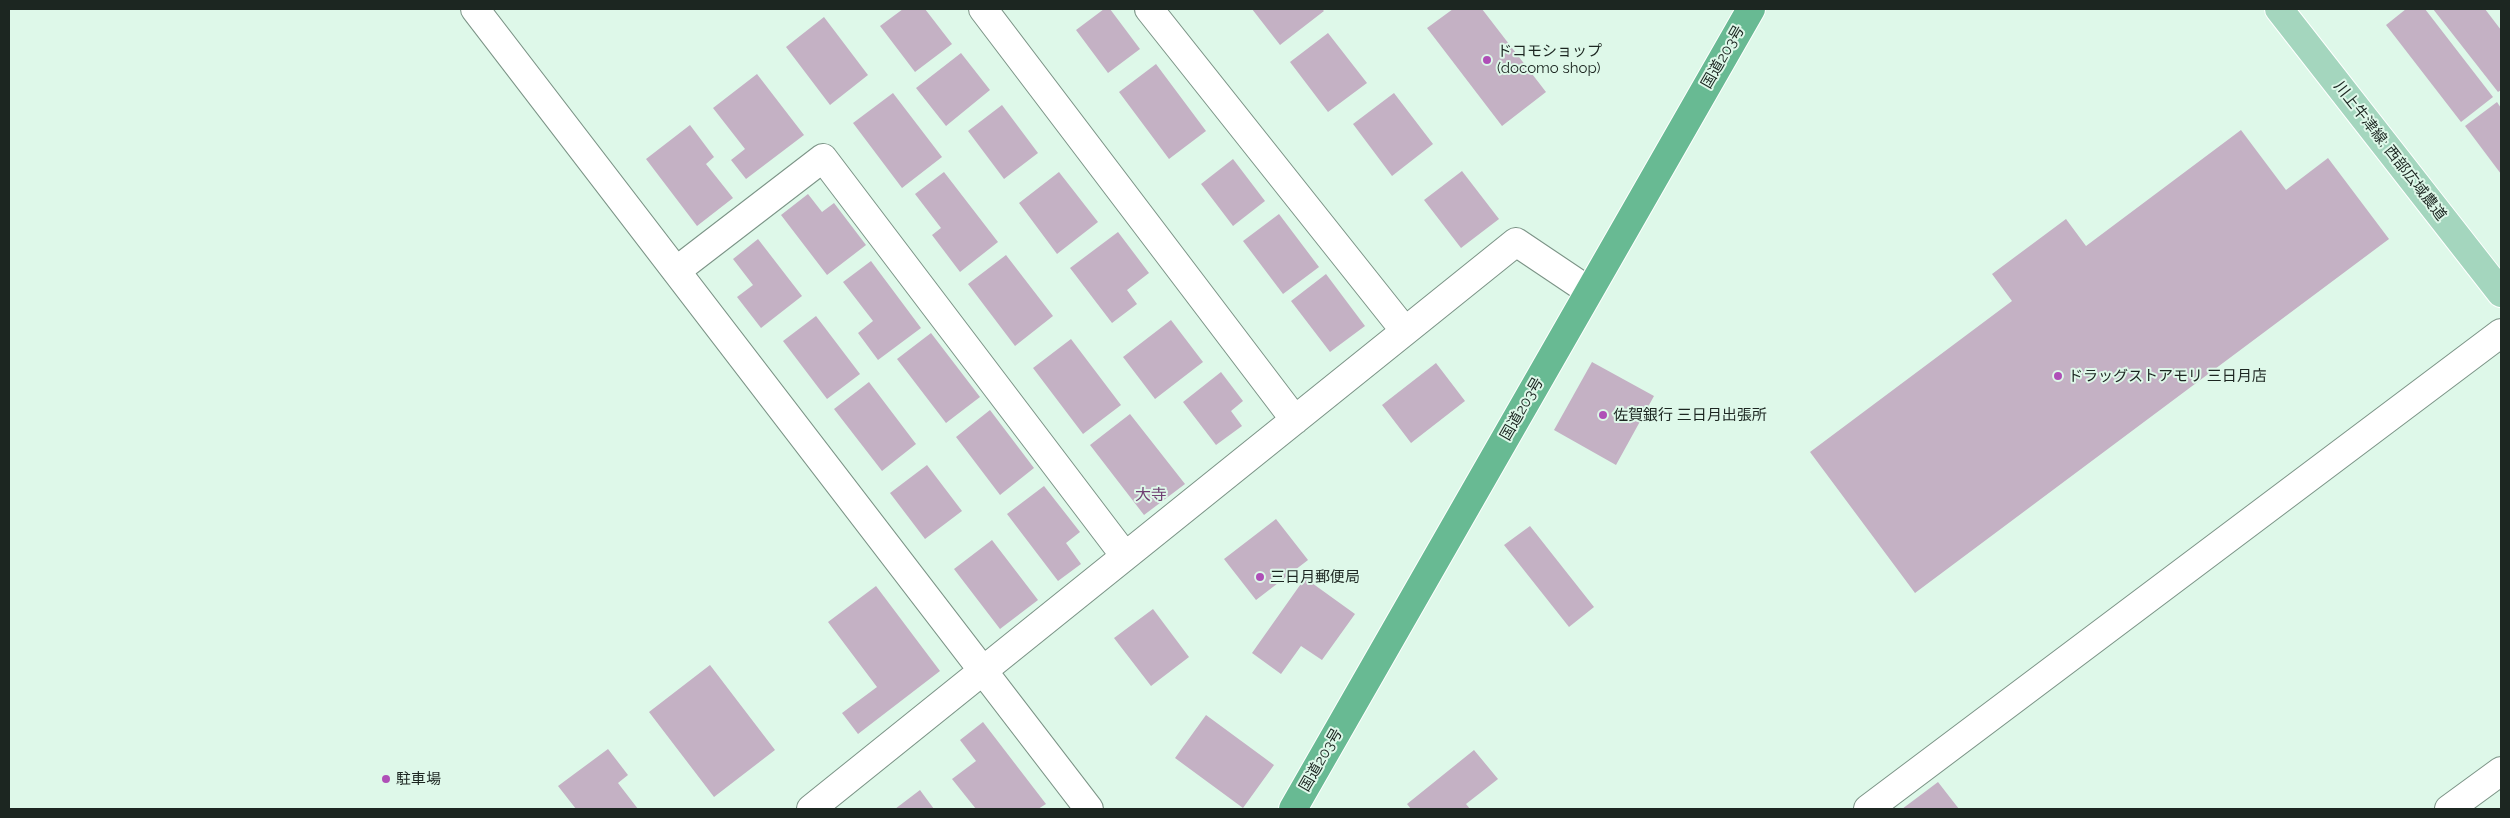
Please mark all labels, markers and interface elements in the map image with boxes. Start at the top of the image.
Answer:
street label: 国道203号 [1698,22,1748,92]
place label: ドコモショップ (docomo shop) [1497,42,1602,77]
marker: ドコモショップ (docomo shop) [1481,54,1493,66]
street label: 川上牛津線; 西部広域農道 [2330,78,2450,224]
place label: ドラッグストアモリ 三日月店 [2068,367,2267,385]
marker: ドラッグストアモリ 三日月店 [2052,370,2064,382]
street label: 国道203号 [1497,374,1547,444]
place label: 佐賀銀行 三日月出張所 [1613,406,1767,424]
marker: 佐賀銀行 三日月出張所 [1597,409,1609,421]
district label: 大寺 [1135,485,1167,505]
place label: 三日月郵便局 [1270,568,1360,586]
marker: 三日月郵便局 [1254,571,1266,583]
street label: 国道203号 [1296,725,1346,795]
place label: 駐車場 [396,770,441,788]
marker: 駐車場 [380,773,392,785]

